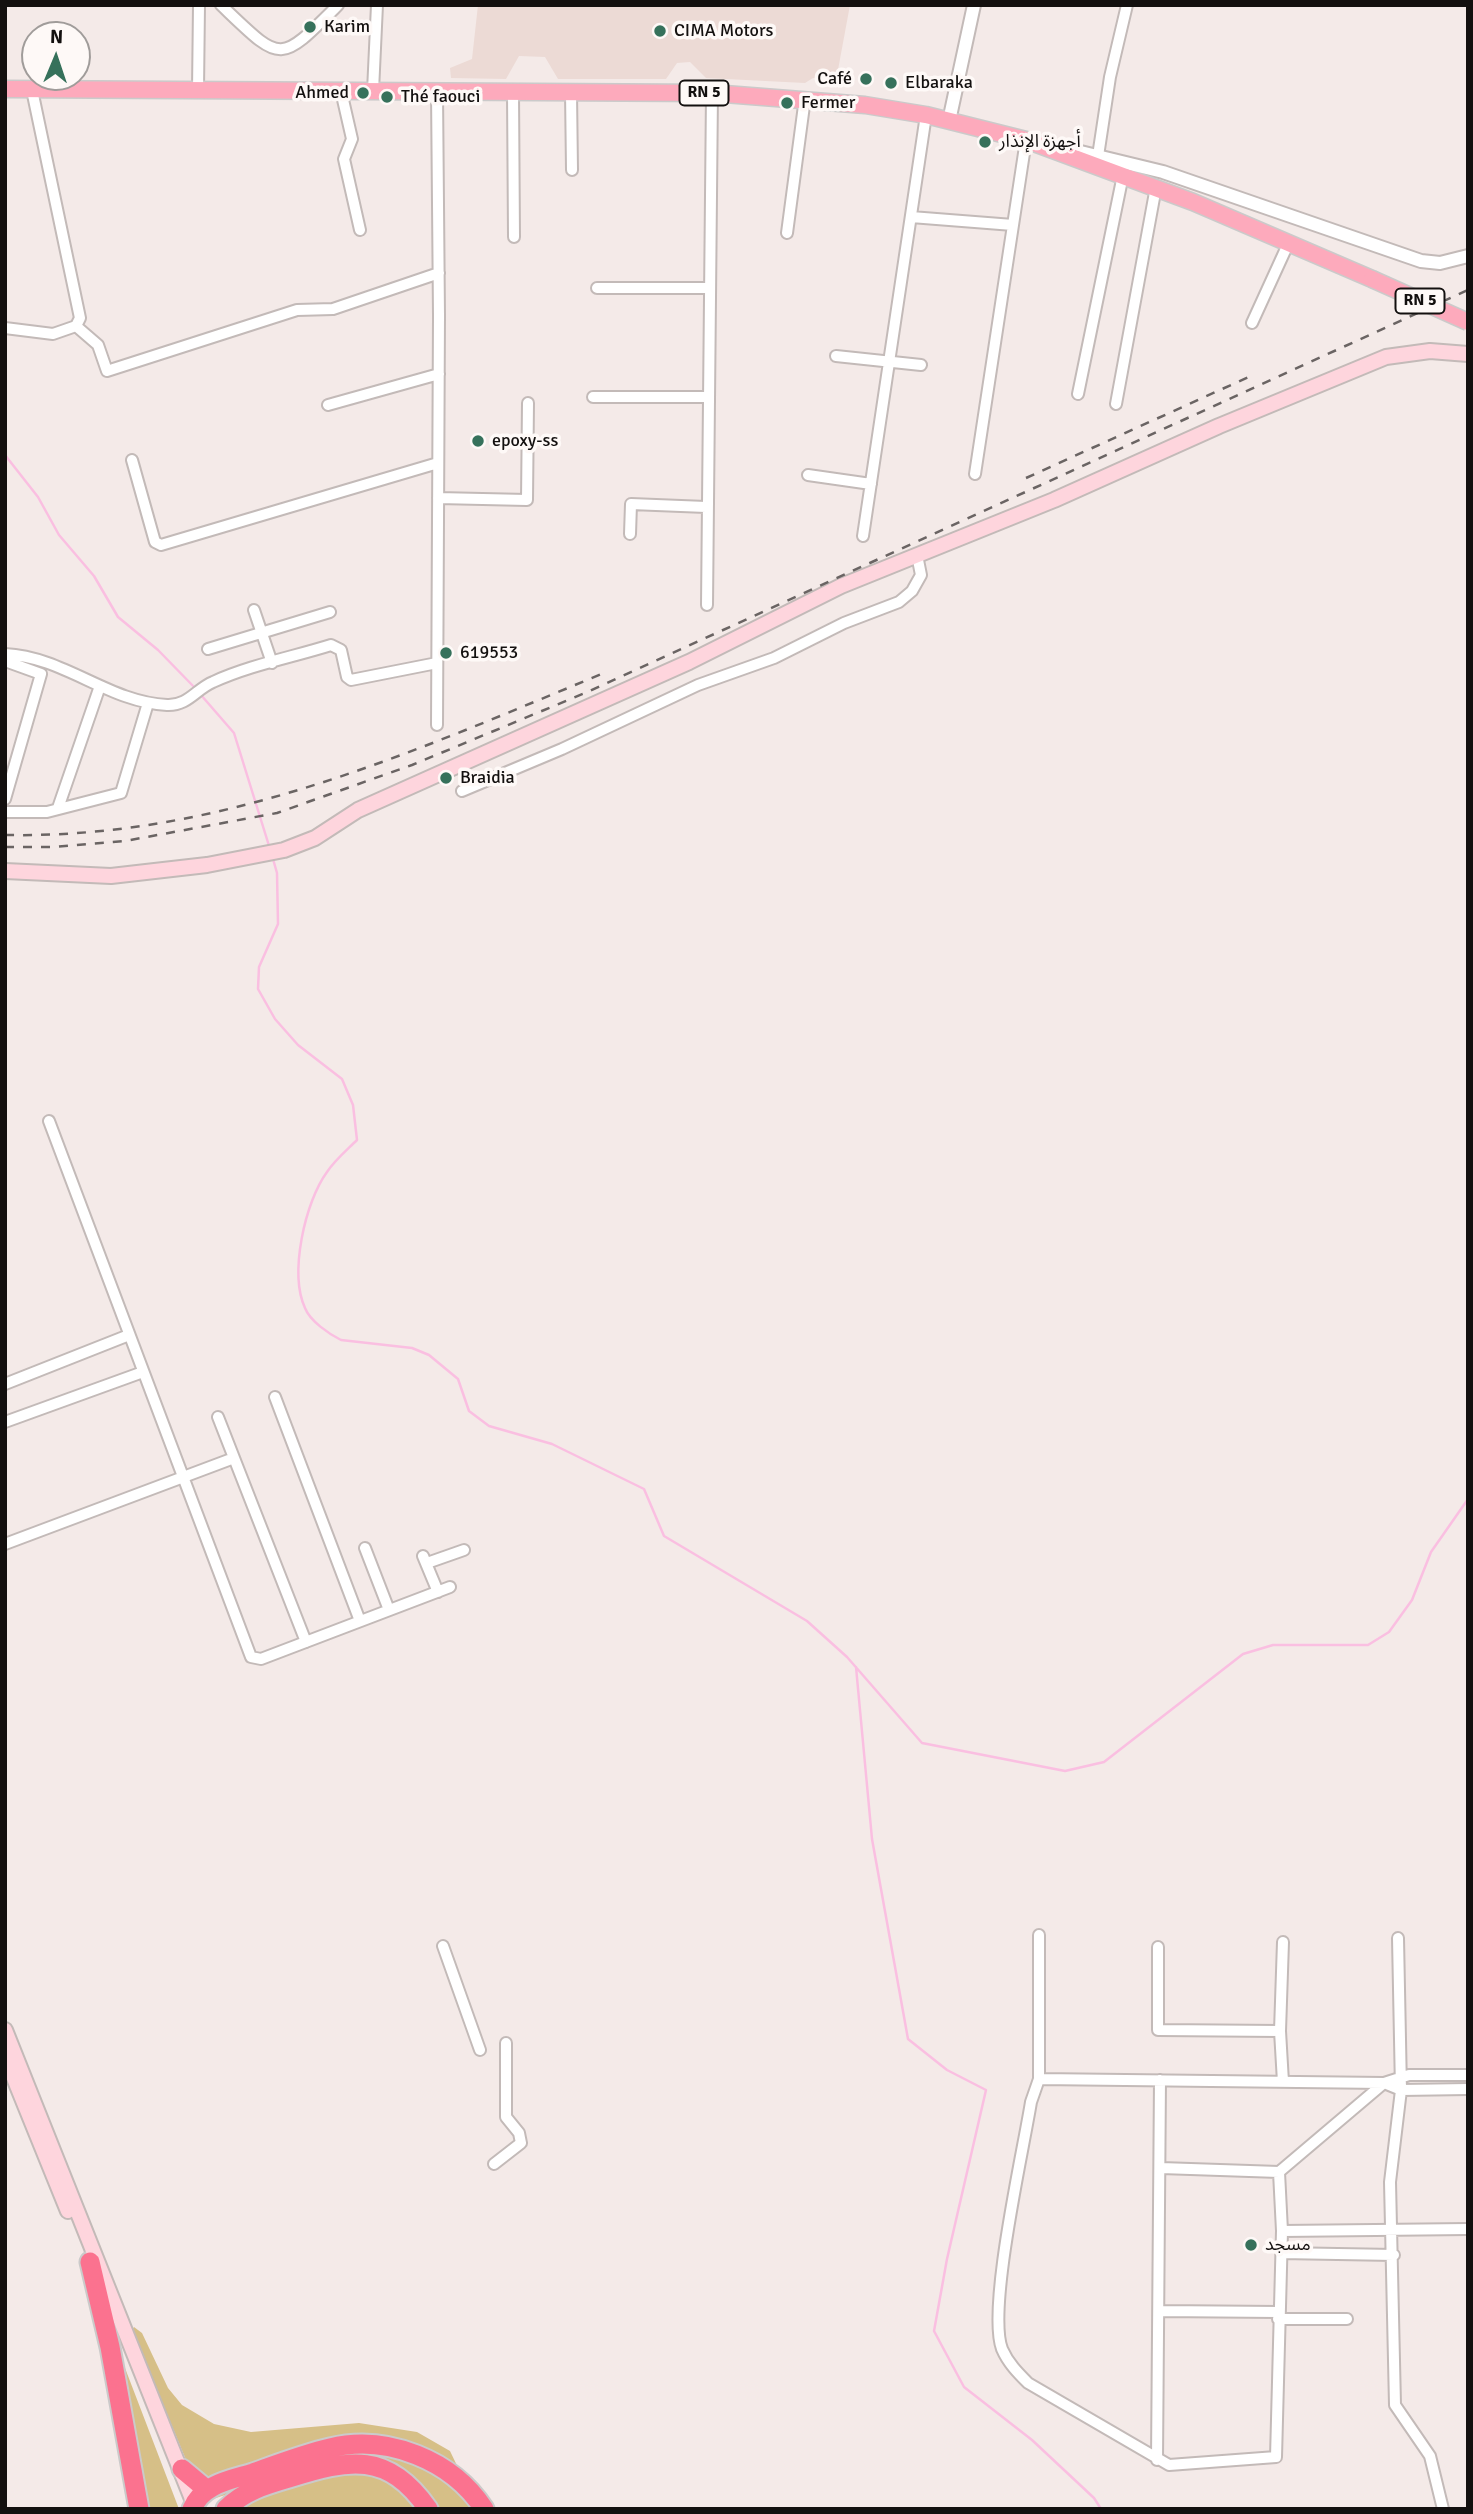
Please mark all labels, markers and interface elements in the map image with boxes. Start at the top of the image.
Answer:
place label: Karim [324,16,370,38]
marker: Karim [302,19,318,35]
place label: CIMA Motors [674,20,773,42]
north arrow [21,21,91,91]
marker: CIMA Motors [652,23,668,39]
text: N [50,25,64,49]
place label: Café [817,68,852,90]
marker: Café [858,71,874,87]
place label: Elbaraka [905,72,973,94]
marker: Elbaraka [883,75,899,91]
road number: RN 5 [680,80,728,106]
place label: Ahmed [295,82,349,104]
marker: Ahmed [355,85,371,101]
place label: Thé faouci [401,86,480,108]
marker: Thé faouci [379,89,395,105]
place label: Fermer [801,92,855,114]
marker: Fermer [779,95,795,111]
place label: أجهزة الإنذار [999,131,1081,153]
marker: أجهزة الإنذار [977,134,993,150]
road number: RN 5 [1396,288,1444,314]
place label: epoxy-ss [492,430,558,452]
marker: epoxy-ss [470,433,486,449]
place label: 619553 [460,642,518,664]
marker: 619553 [438,645,454,661]
place label: Braidia [460,767,515,789]
marker: Braidia [438,770,454,786]
place label: مسجد [1265,2234,1311,2256]
marker: مسجد [1243,2237,1259,2253]

